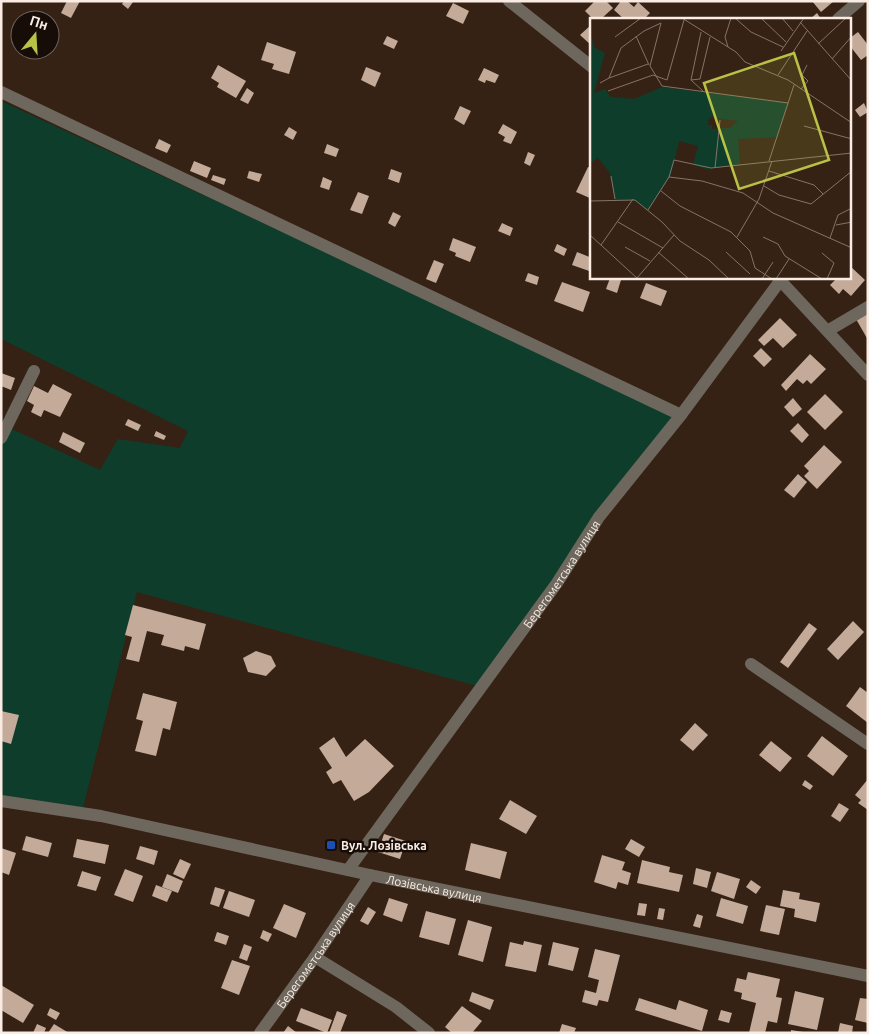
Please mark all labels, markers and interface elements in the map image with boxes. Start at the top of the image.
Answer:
north arrow [10,10,60,60]
text: Пн [28,12,50,33]
inset map [590,18,852,279]
street label: Берегометська вулиця [520,518,602,630]
marker: Вул. Лозівська [325,839,337,851]
place label: Вул. Лозівська [341,839,427,852]
street label: Лозівська вулиця [385,872,483,904]
street label: Берегометська вулиця [274,899,357,1010]

